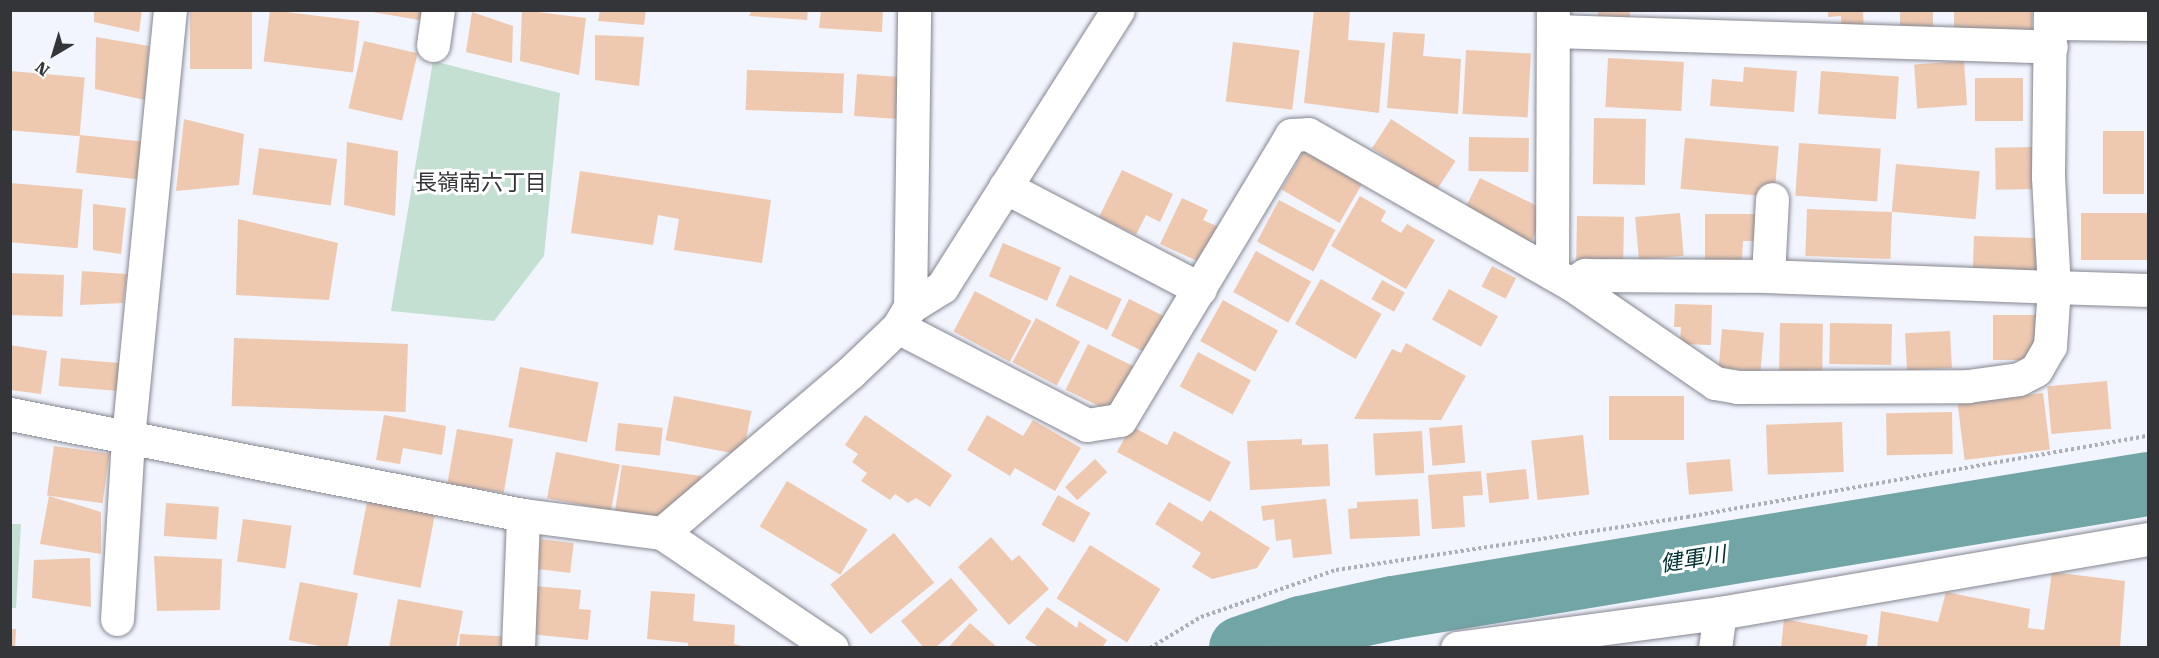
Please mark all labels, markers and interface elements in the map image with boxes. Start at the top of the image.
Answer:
north arrow [24,24,84,84]
text: N [32,57,53,80]
district label: 長嶺南六丁目 [415,170,547,196]
water label: 健軍川 [1658,541,1728,577]

